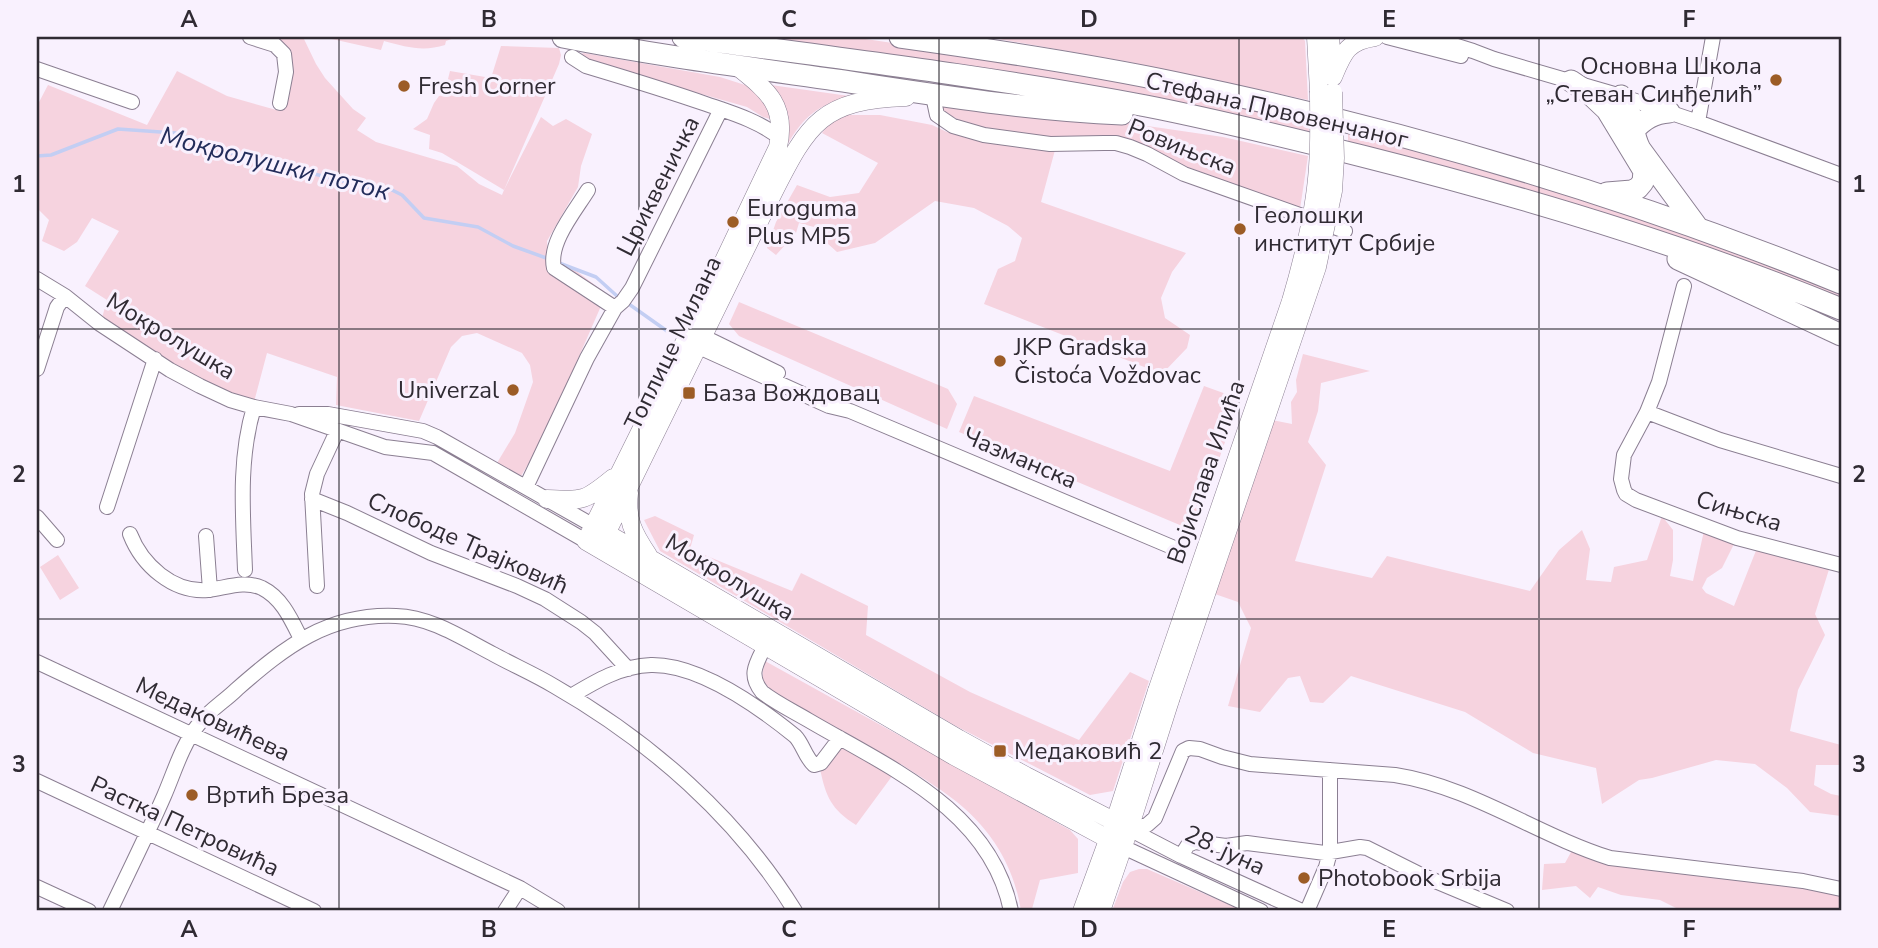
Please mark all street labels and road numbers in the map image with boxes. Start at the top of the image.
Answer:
street label: Стефана Првовенчаног [1143,64,1412,156]
street label: Цриквеничка [609,111,707,261]
street label: Ровињска [1123,111,1241,183]
street label: Топлице Милана [617,251,729,435]
street label: Мокролушка [100,285,242,387]
street label: Војислава Илића [1160,376,1252,568]
street label: Чазманска [958,420,1082,496]
street label: Сињска [1692,483,1786,539]
street label: Слободе Трајковић [362,484,574,602]
street label: Мокролушка [659,526,801,628]
street label: Медаковићева [131,669,295,769]
street label: Растка Петровића [85,768,285,884]
street label: 28. јуна [1179,817,1271,883]

